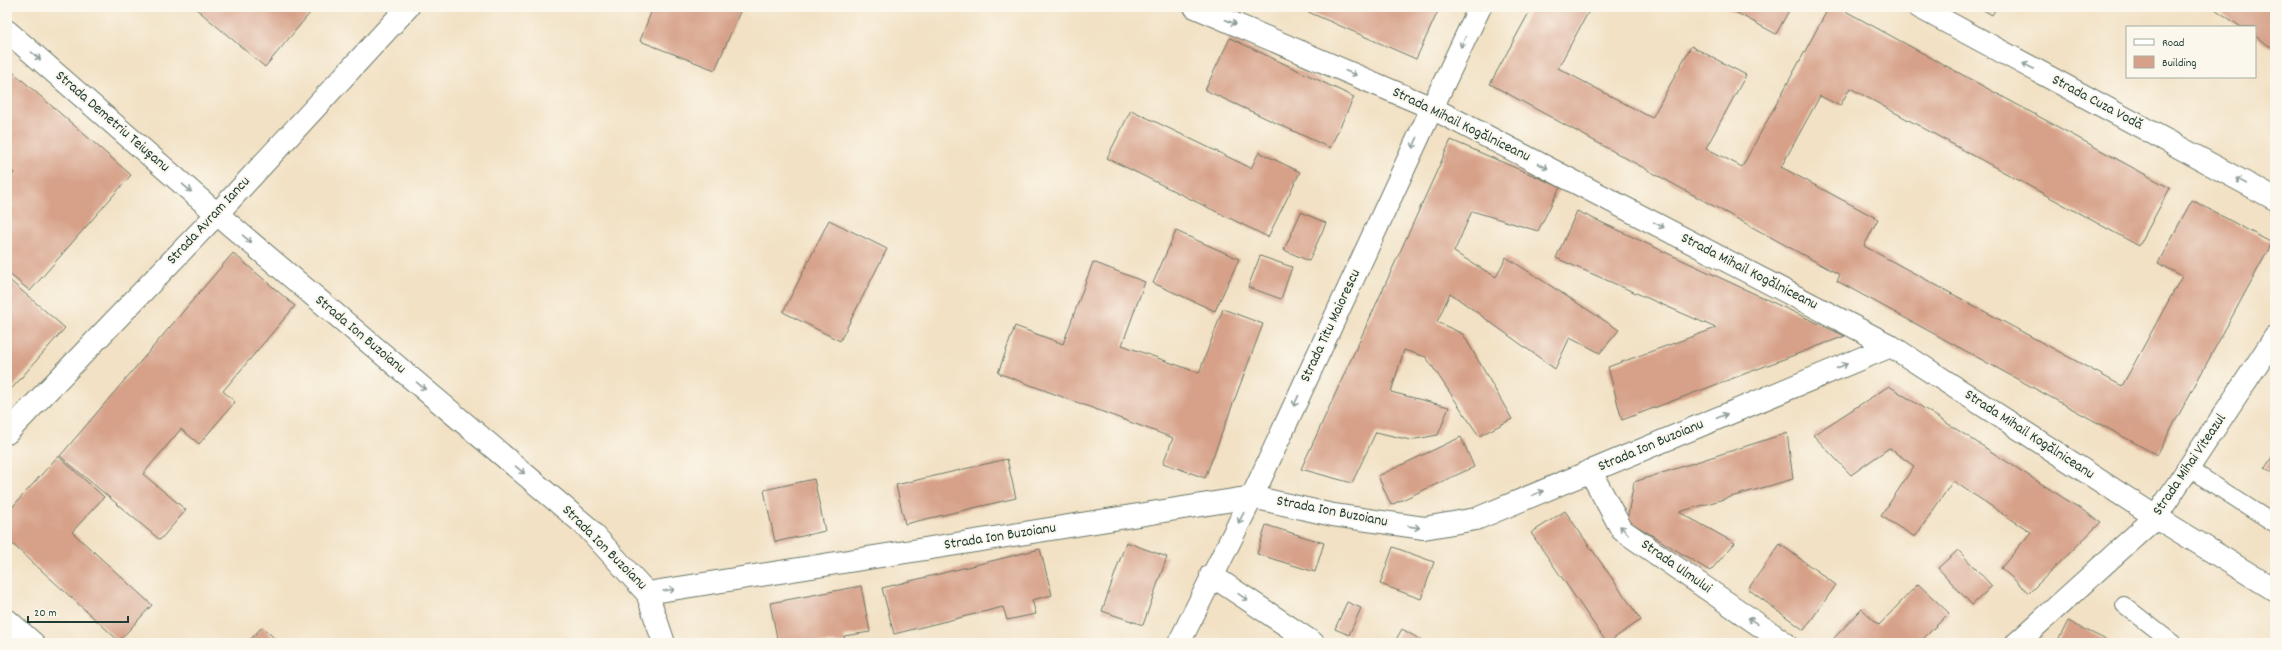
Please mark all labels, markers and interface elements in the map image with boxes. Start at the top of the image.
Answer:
one-way arrow [1225,18,1237,26]
legend [2126,26,2256,78]
text: Road [2162,35,2184,52]
one-way arrow [1459,36,1466,48]
one-way arrow [31,52,42,61]
text: Building [2162,55,2197,72]
one-way arrow [2022,61,2034,69]
street label: Strada Demetriu Teiușanu [50,66,174,178]
one-way arrow [1344,70,1356,77]
street label: Strada Cuza Vodă [2047,70,2147,137]
street label: Strada Mihail Kogălniceanu [1388,82,1534,168]
one-way arrow [1411,137,1418,149]
one-way arrow [1537,162,1549,170]
street label: Strada Avram Iancu [162,172,256,270]
one-way arrow [2235,176,2247,184]
one-way arrow [182,183,192,192]
one-way arrow [1652,222,1664,230]
street label: Strada Mihail Kogălniceanu [1677,228,1821,316]
one-way arrow [241,234,251,243]
street label: Strada Titu Maiorescu [1295,266,1367,386]
street label: Strada Ion Buzoianu [310,290,410,380]
one-way arrow [1836,362,1848,369]
one-way arrow [415,382,426,391]
street label: Strada Mihail Kogălniceanu [1960,385,2098,485]
one-way arrow [1292,394,1299,406]
street label: Strada Mihai Viteazul [2148,409,2233,520]
one-way arrow [1716,412,1728,419]
street label: Strada Ion Buzoianu [1595,414,1707,478]
one-way arrow [515,466,525,475]
one-way arrow [1532,489,1544,497]
street label: Strada Ion Buzoianu [1274,490,1390,534]
street label: Strada Ion Buzoianu [556,500,652,596]
one-way arrow [1236,512,1244,524]
street label: Strada Ion Buzoianu [942,517,1058,557]
one-way arrow [1407,523,1420,531]
one-way arrow [1620,525,1629,535]
street label: Strada Ulmului [1636,534,1716,600]
one-way arrow [662,586,675,594]
one-way arrow [1237,593,1248,601]
scale bar [28,598,128,624]
text: 20 m [34,605,57,622]
one-way arrow [1748,617,1759,625]

